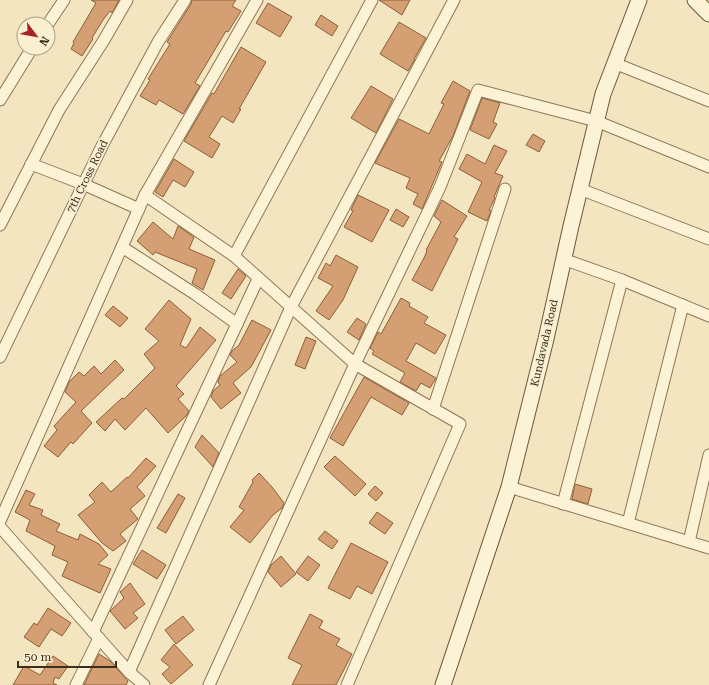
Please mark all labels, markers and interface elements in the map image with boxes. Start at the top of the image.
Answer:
north arrow [16,16,56,56]
text: N [36,34,52,49]
street label: 7th Cross Road [64,138,111,215]
street label: Kundavada Road [528,298,561,388]
scale bar [18,643,116,669]
text: 50 m [24,650,51,664]

